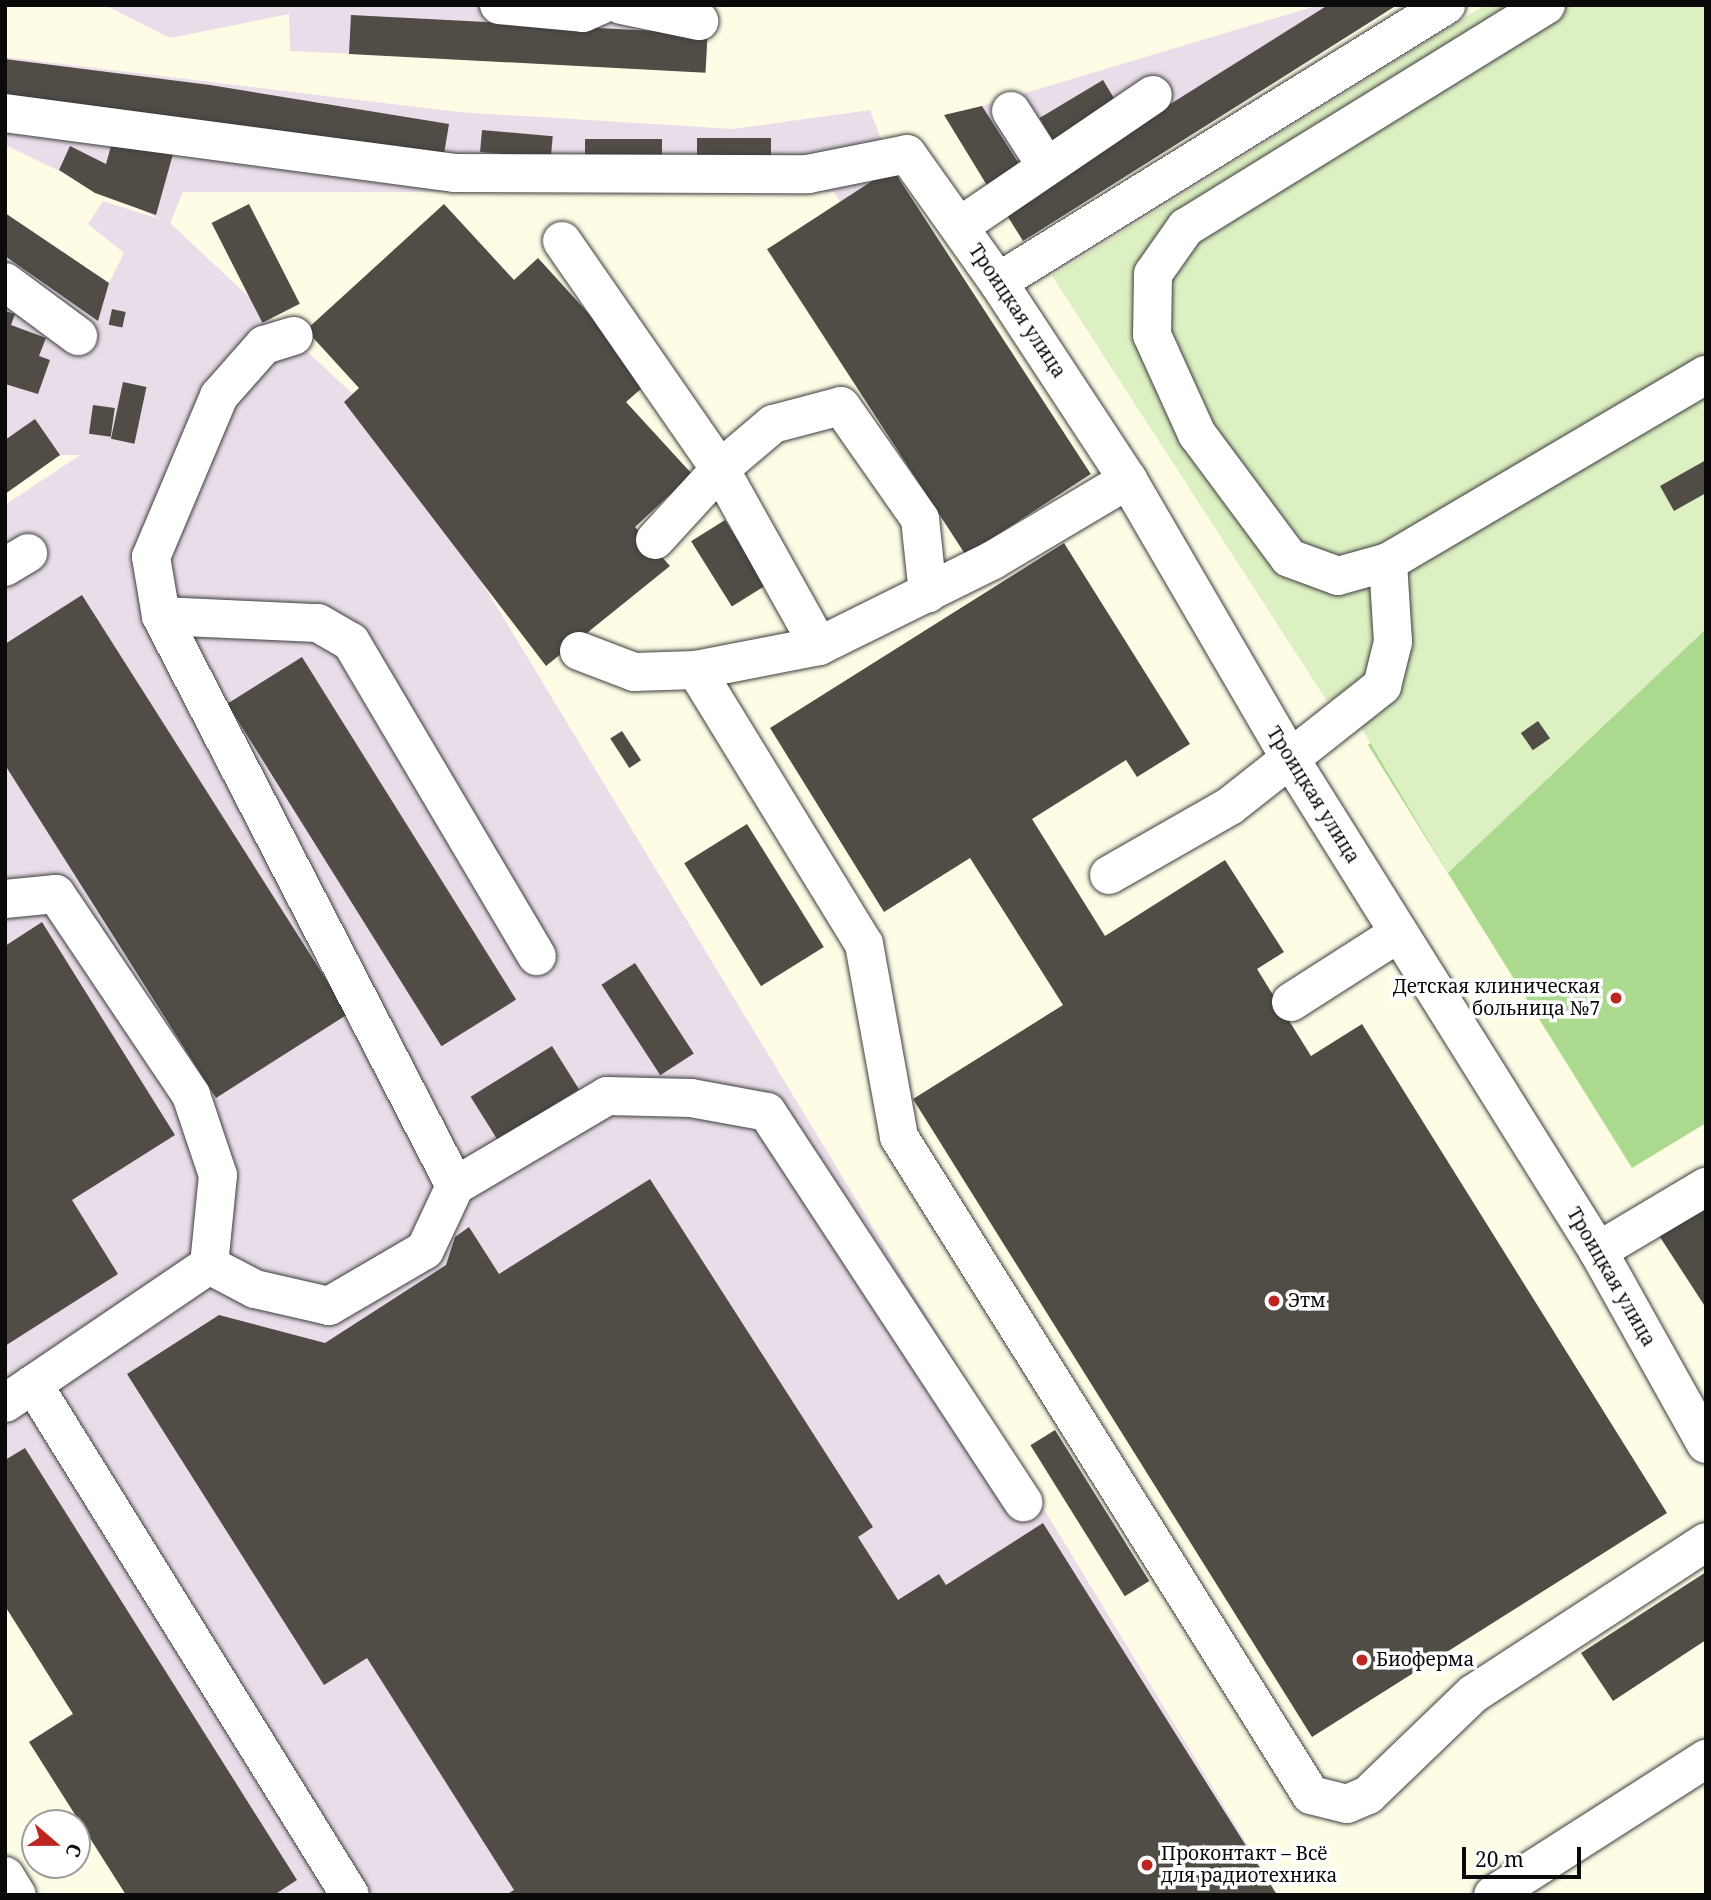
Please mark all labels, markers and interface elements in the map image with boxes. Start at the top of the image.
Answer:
street label: Троицкая улица [964,240,1070,382]
street label: Троицкая улица [1262,722,1364,868]
place label: Детская клиническая больница №7 [1393,976,1600,1020]
marker: Детская клиническая больница №7 [1606,988,1626,1008]
street label: Троицкая улица [1562,1203,1660,1351]
place label: Этм [1288,1290,1326,1312]
marker: Этм [1266,1293,1282,1309]
place label: Биоферма [1376,1649,1474,1671]
marker: Биоферма [1354,1652,1370,1668]
north arrow [21,1809,91,1879]
scale bar [1466,1834,1585,1878]
text: С [60,1840,88,1861]
place label: Проконтакт – Всё для радиотехника [1161,1843,1337,1887]
text: 20 m [1475,1845,1524,1873]
marker: Проконтакт – Всё для радиотехника [1139,1857,1155,1873]

